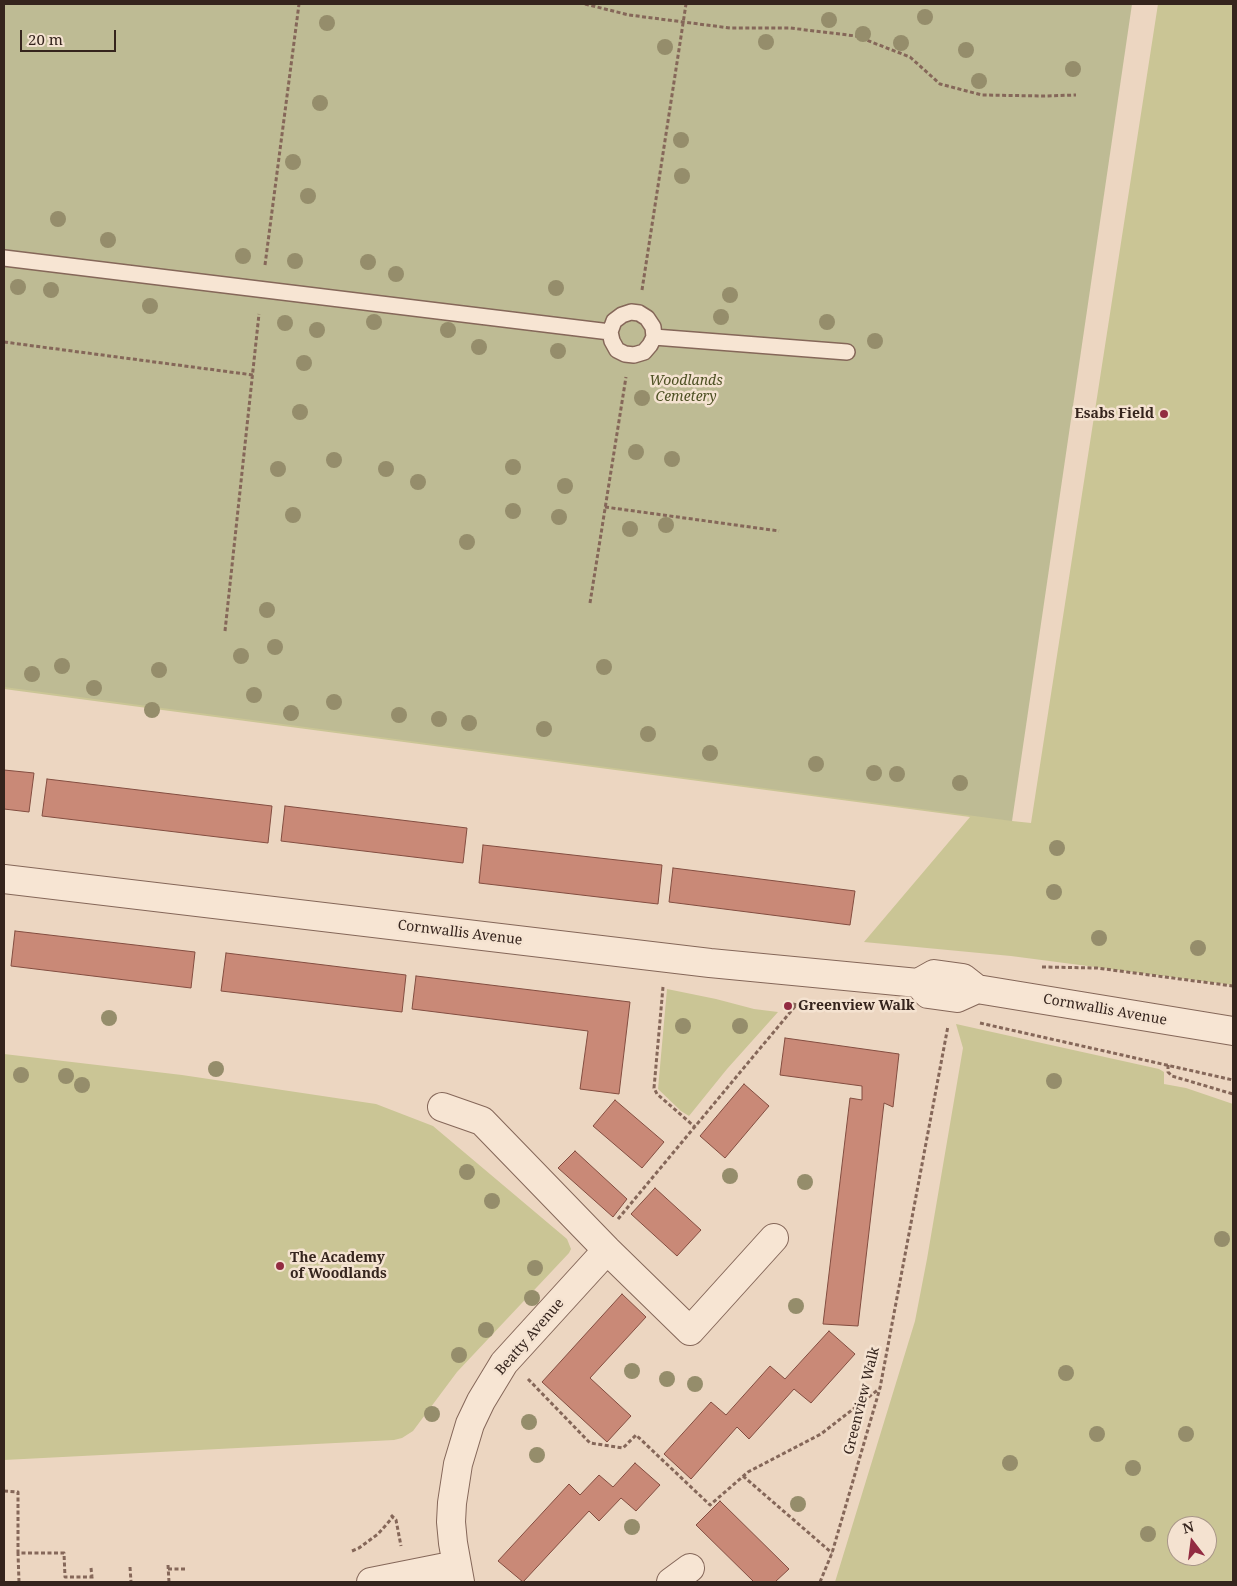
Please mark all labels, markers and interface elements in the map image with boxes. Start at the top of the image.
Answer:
scale bar [22,20,119,52]
text: 20 m [28,29,63,49]
park label: Woodlands Cemetery [649,373,723,406]
place label: Esabs Field [1075,406,1154,422]
marker: Esabs Field [1158,408,1170,420]
street label: Cornwallis Avenue [397,917,523,949]
street label: Cornwallis Avenue [1042,991,1168,1029]
place label: Greenview Walk [798,998,915,1014]
marker: Greenview Walk [782,1000,794,1012]
place label: The Academy of Woodlands [290,1250,387,1282]
marker: The Academy of Woodlands [274,1260,286,1272]
street label: Beatty Avenue [492,1295,568,1379]
street label: Greenview Walk [840,1345,884,1457]
north arrow [1167,1516,1217,1566]
text: N [1180,1516,1196,1538]

